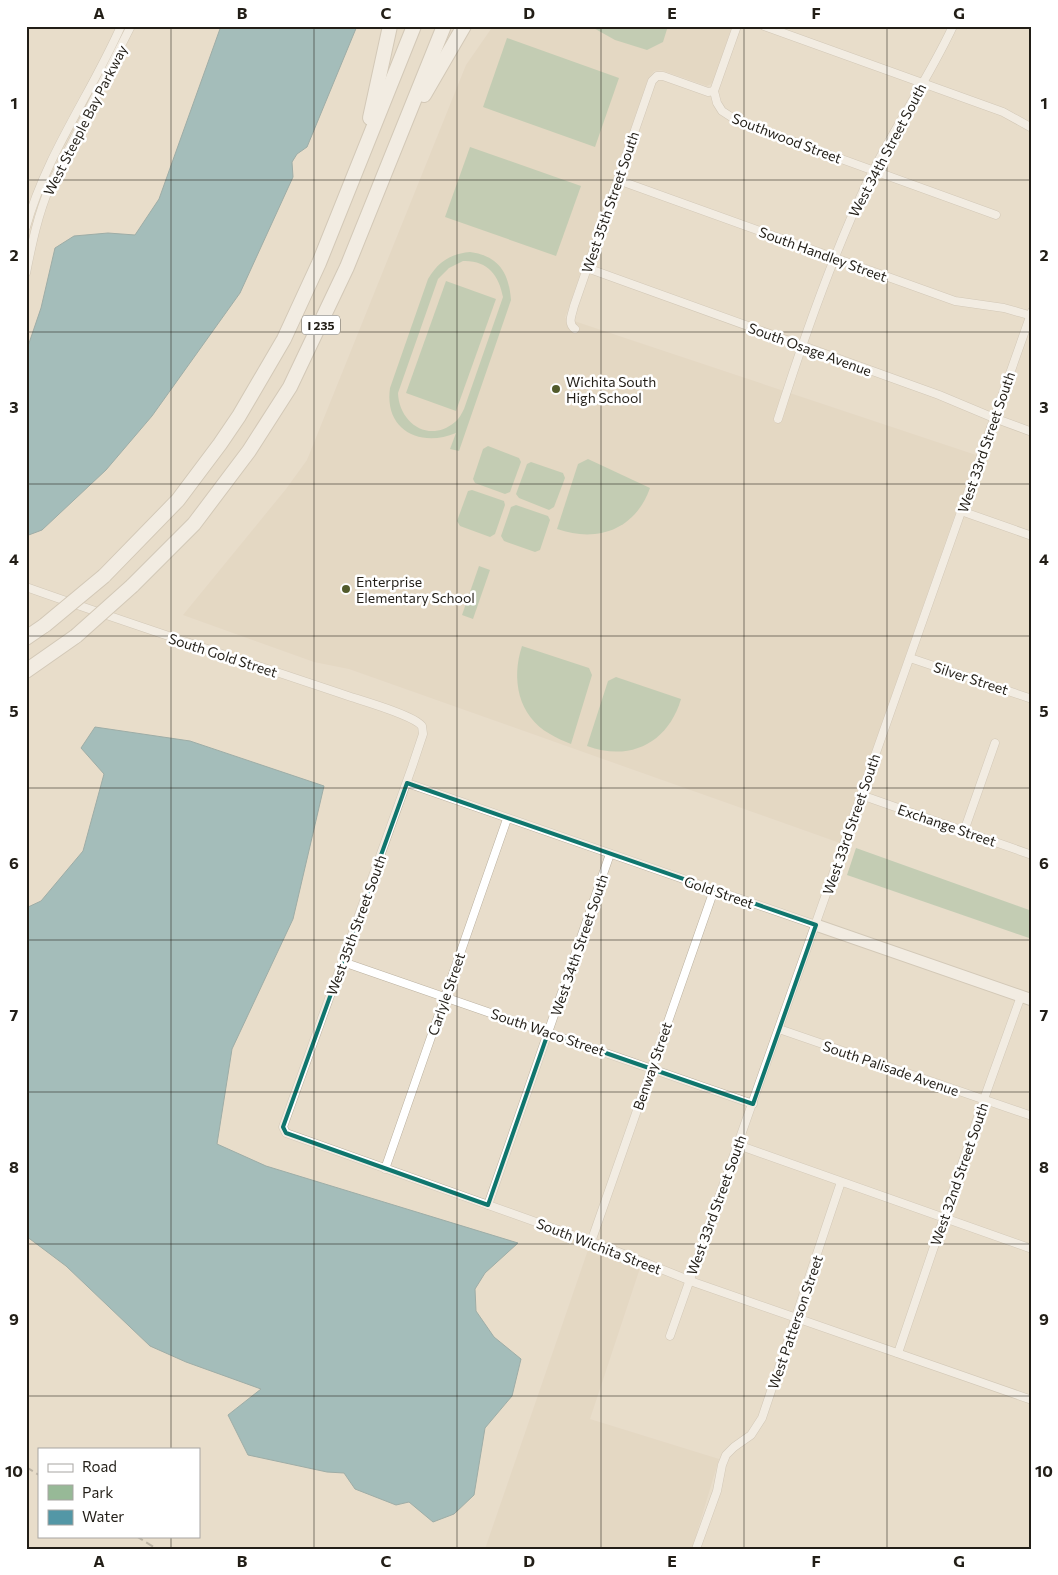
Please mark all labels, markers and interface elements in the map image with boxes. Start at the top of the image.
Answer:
text: A [93,3,105,22]
text: B [237,3,248,22]
text: C [381,3,392,22]
text: D [523,3,535,22]
text: E [667,3,677,22]
text: F [811,3,821,22]
text: G [953,3,965,22]
street label: West Steeple Bay Parkway [40,42,130,198]
street label: West 34th Street South [845,80,929,220]
text: 1 [10,93,18,112]
text: 1 [1040,93,1048,112]
street label: Southwood Street [730,109,844,167]
street label: West 35th Street South [578,129,642,275]
street label: South Handley Street [757,223,890,285]
text: 2 [9,245,19,264]
text: 2 [1039,245,1049,264]
road number: I 235 [302,316,340,334]
street label: South Osage Avenue [746,319,874,379]
street label: West 33rd Street South [954,369,1018,515]
place label: Wichita South High School [566,373,656,406]
marker: Wichita South High School [550,383,562,395]
text: 3 [9,397,19,416]
text: 3 [1039,397,1049,416]
text: 4 [9,549,19,568]
text: 4 [1039,549,1049,568]
place label: Enterprise Elementary School [356,573,475,606]
marker: Enterprise Elementary School [340,583,352,595]
street label: South Gold Street [166,629,280,681]
street label: Silver Street [932,658,1011,698]
text: 5 [9,701,19,720]
text: 5 [1039,701,1049,720]
street label: West 33rd Street South [819,751,883,897]
street label: Exchange Street [896,800,999,850]
street label: West 35th Street South [323,852,389,998]
text: 6 [9,853,19,872]
text: 6 [1039,853,1049,872]
street label: West 34th Street South [547,872,611,1018]
street label: Gold Street [682,872,756,912]
street label: Carlyle Street [424,950,468,1038]
text: 7 [10,1005,19,1024]
street label: South Waco Street [489,1005,607,1060]
text: 7 [1040,1005,1049,1024]
street label: Benway Street [629,1019,675,1112]
street label: South Palisade Avenue [821,1037,961,1099]
street label: West 32nd Street South [926,1100,992,1248]
street label: West 33rd Street South [683,1133,749,1277]
text: 8 [9,1157,19,1176]
text: 8 [1039,1157,1049,1176]
street label: South Wichita Street [534,1214,664,1278]
street label: West Patterson Street [764,1252,826,1391]
text: 9 [9,1309,19,1328]
text: 9 [1039,1309,1049,1328]
legend [38,1448,200,1538]
text: Road [82,1457,117,1475]
text: 10 [5,1461,23,1480]
text: 10 [1035,1461,1053,1480]
text: Park [82,1483,113,1501]
text: Water [82,1507,124,1525]
text: A [93,1551,105,1570]
text: B [237,1551,248,1570]
text: C [381,1551,392,1570]
text: D [523,1551,535,1570]
text: E [667,1551,677,1570]
text: F [811,1551,821,1570]
text: G [953,1551,965,1570]

